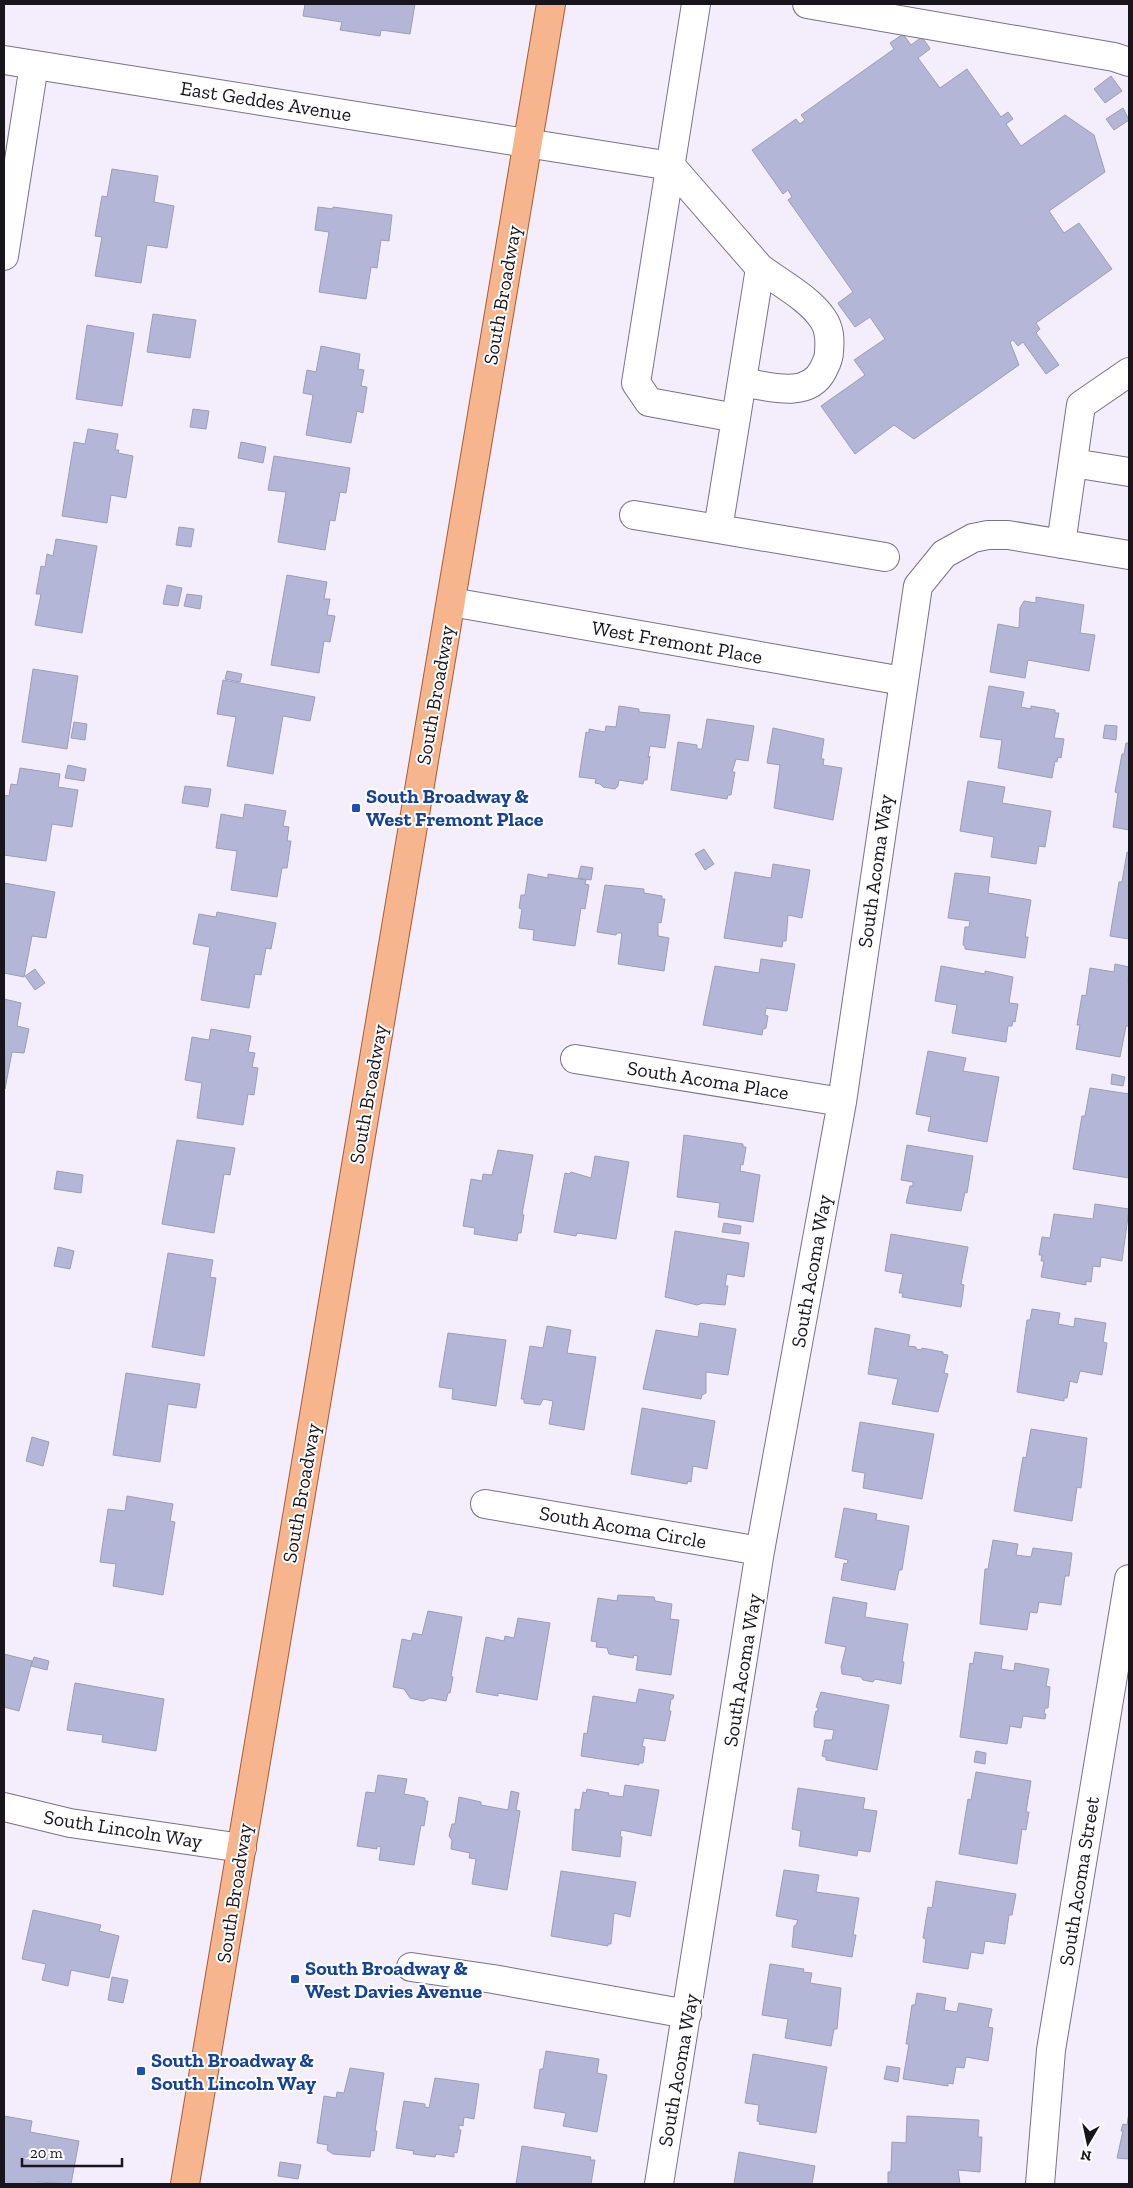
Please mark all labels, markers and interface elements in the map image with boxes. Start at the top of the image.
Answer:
street label: East Geddes Avenue [179,76,353,126]
street label: South Broadway [478,223,526,367]
street label: West Fremont Place [590,615,764,669]
street label: South Broadway [411,623,459,767]
place label: South Broadway & West Fremont Place [366,784,544,831]
street label: South Acoma Way [852,792,898,949]
marker: South Broadway & West Fremont Place [350,802,362,814]
street label: South Broadway [344,1022,392,1166]
street label: South Acoma Place [626,1055,790,1105]
street label: South Acoma Way [786,1192,836,1349]
street label: South Broadway [277,1421,325,1565]
street label: South Acoma Circle [538,1501,708,1553]
street label: South Acoma Way [718,1591,766,1748]
street label: South Acoma Street [1054,1794,1104,1967]
street label: South Lincoln Way [42,1805,205,1854]
street label: South Broadway [211,1821,257,1965]
place label: South Broadway & West Davies Avenue [305,1956,483,2003]
marker: South Broadway & West Davies Avenue [289,1973,301,1985]
street label: South Acoma Way [653,1991,703,2148]
place label: South Broadway & South Lincoln Way [151,2048,317,2095]
marker: South Broadway & South Lincoln Way [135,2065,147,2077]
north arrow [1063,2118,1113,2168]
scale bar [22,2136,122,2168]
text: 20 m [30,2144,63,2162]
text: N [1079,2146,1093,2165]

